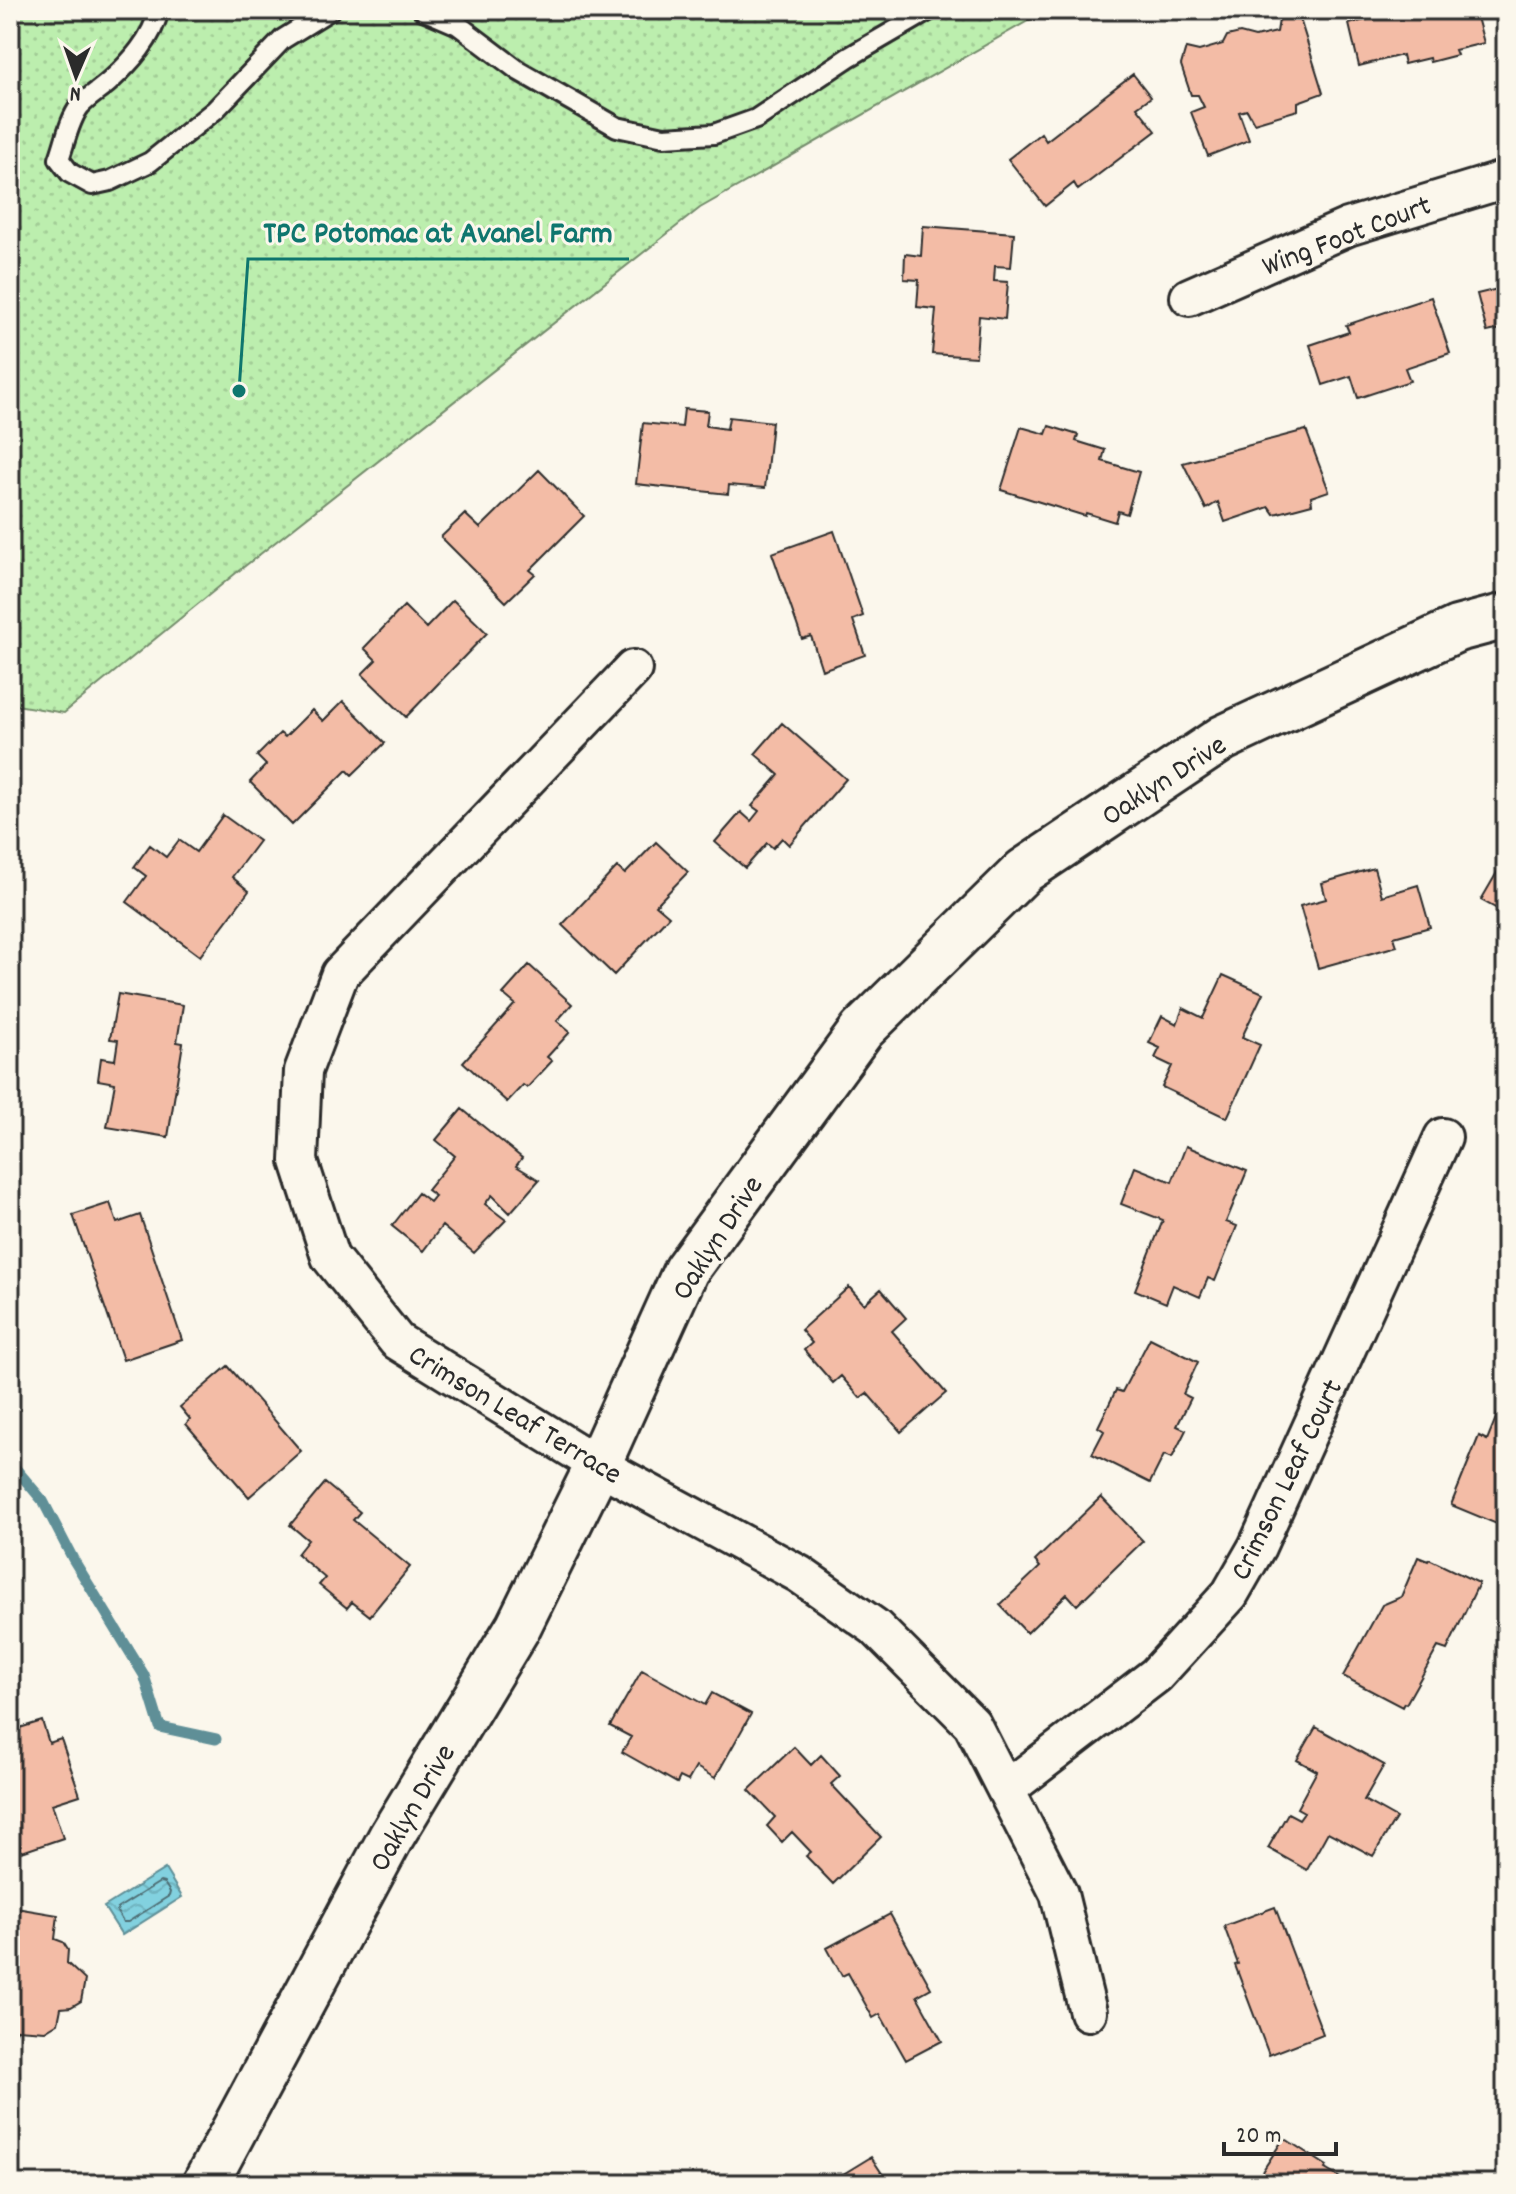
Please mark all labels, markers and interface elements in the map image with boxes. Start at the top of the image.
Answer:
north arrow [36,36,116,116]
text: N [69,77,81,108]
street label: Wing Foot Court [1257,186,1438,290]
callout: TPC Potomac at Avanel Farm [248,203,629,259]
text: TPC Potomac at Avanel Farm [263,213,613,259]
street label: Oaklyn Drive [1094,726,1236,839]
street label: Oaklyn Drive [663,1168,776,1310]
street label: Crimson Leaf Terrace [399,1336,629,1498]
street label: Crimson Leaf Court [1222,1373,1356,1589]
street label: Oaklyn Drive [361,1737,469,1881]
scale bar [1224,2106,1336,2156]
text: 20 m [1236,2120,1282,2154]

